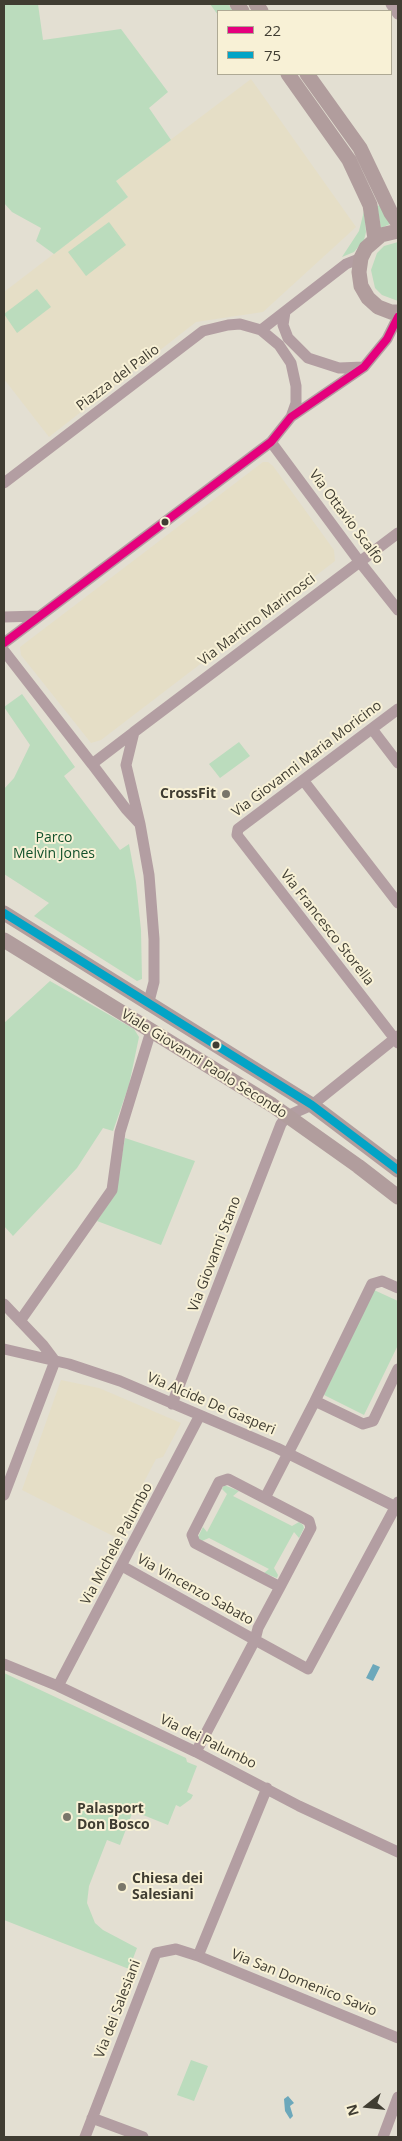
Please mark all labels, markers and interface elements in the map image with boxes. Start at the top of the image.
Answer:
legend [217,10,392,75]
text: 22 [264,20,281,40]
text: 75 [264,45,281,65]
street label: Piazza del Palio [73,341,163,415]
street label: Via Ottavio Scalfo [305,467,387,567]
unlabelled marker [160,517,170,527]
street label: Via Martino Marinosci [195,571,319,669]
street label: Via Giovanni Maria Moricino [229,697,385,821]
place label: CrossFit [160,786,216,802]
marker: CrossFit [220,788,232,800]
park label: Parco Melvin Jones [13,830,95,862]
street label: Via Francesco Storella [277,867,377,989]
street label: Viale Giovanni Paolo Secondo [118,1006,290,1122]
unlabelled marker [211,1040,221,1050]
street label: Via Giovanni Stano [185,1194,245,1314]
street label: Via Alcide De Gasperi [144,1369,278,1439]
street label: Via Michele Palumbo [78,1480,156,1608]
street label: Via Vincenzo Sabato [134,1551,256,1629]
street label: Via dei Palumbo [157,1711,259,1773]
place label: Palasport Don Bosco [77,1801,150,1834]
marker: Palasport Don Bosco [61,1811,73,1823]
place label: Chiesa dei Salesiani [132,1871,203,1904]
marker: Chiesa dei Salesiani [116,1881,128,1893]
street label: Via San Domenico Savio [229,1946,379,2020]
street label: Via dei Salesiani [92,1958,144,2060]
north arrow [342,2081,392,2131]
text: N [341,2102,363,2118]

